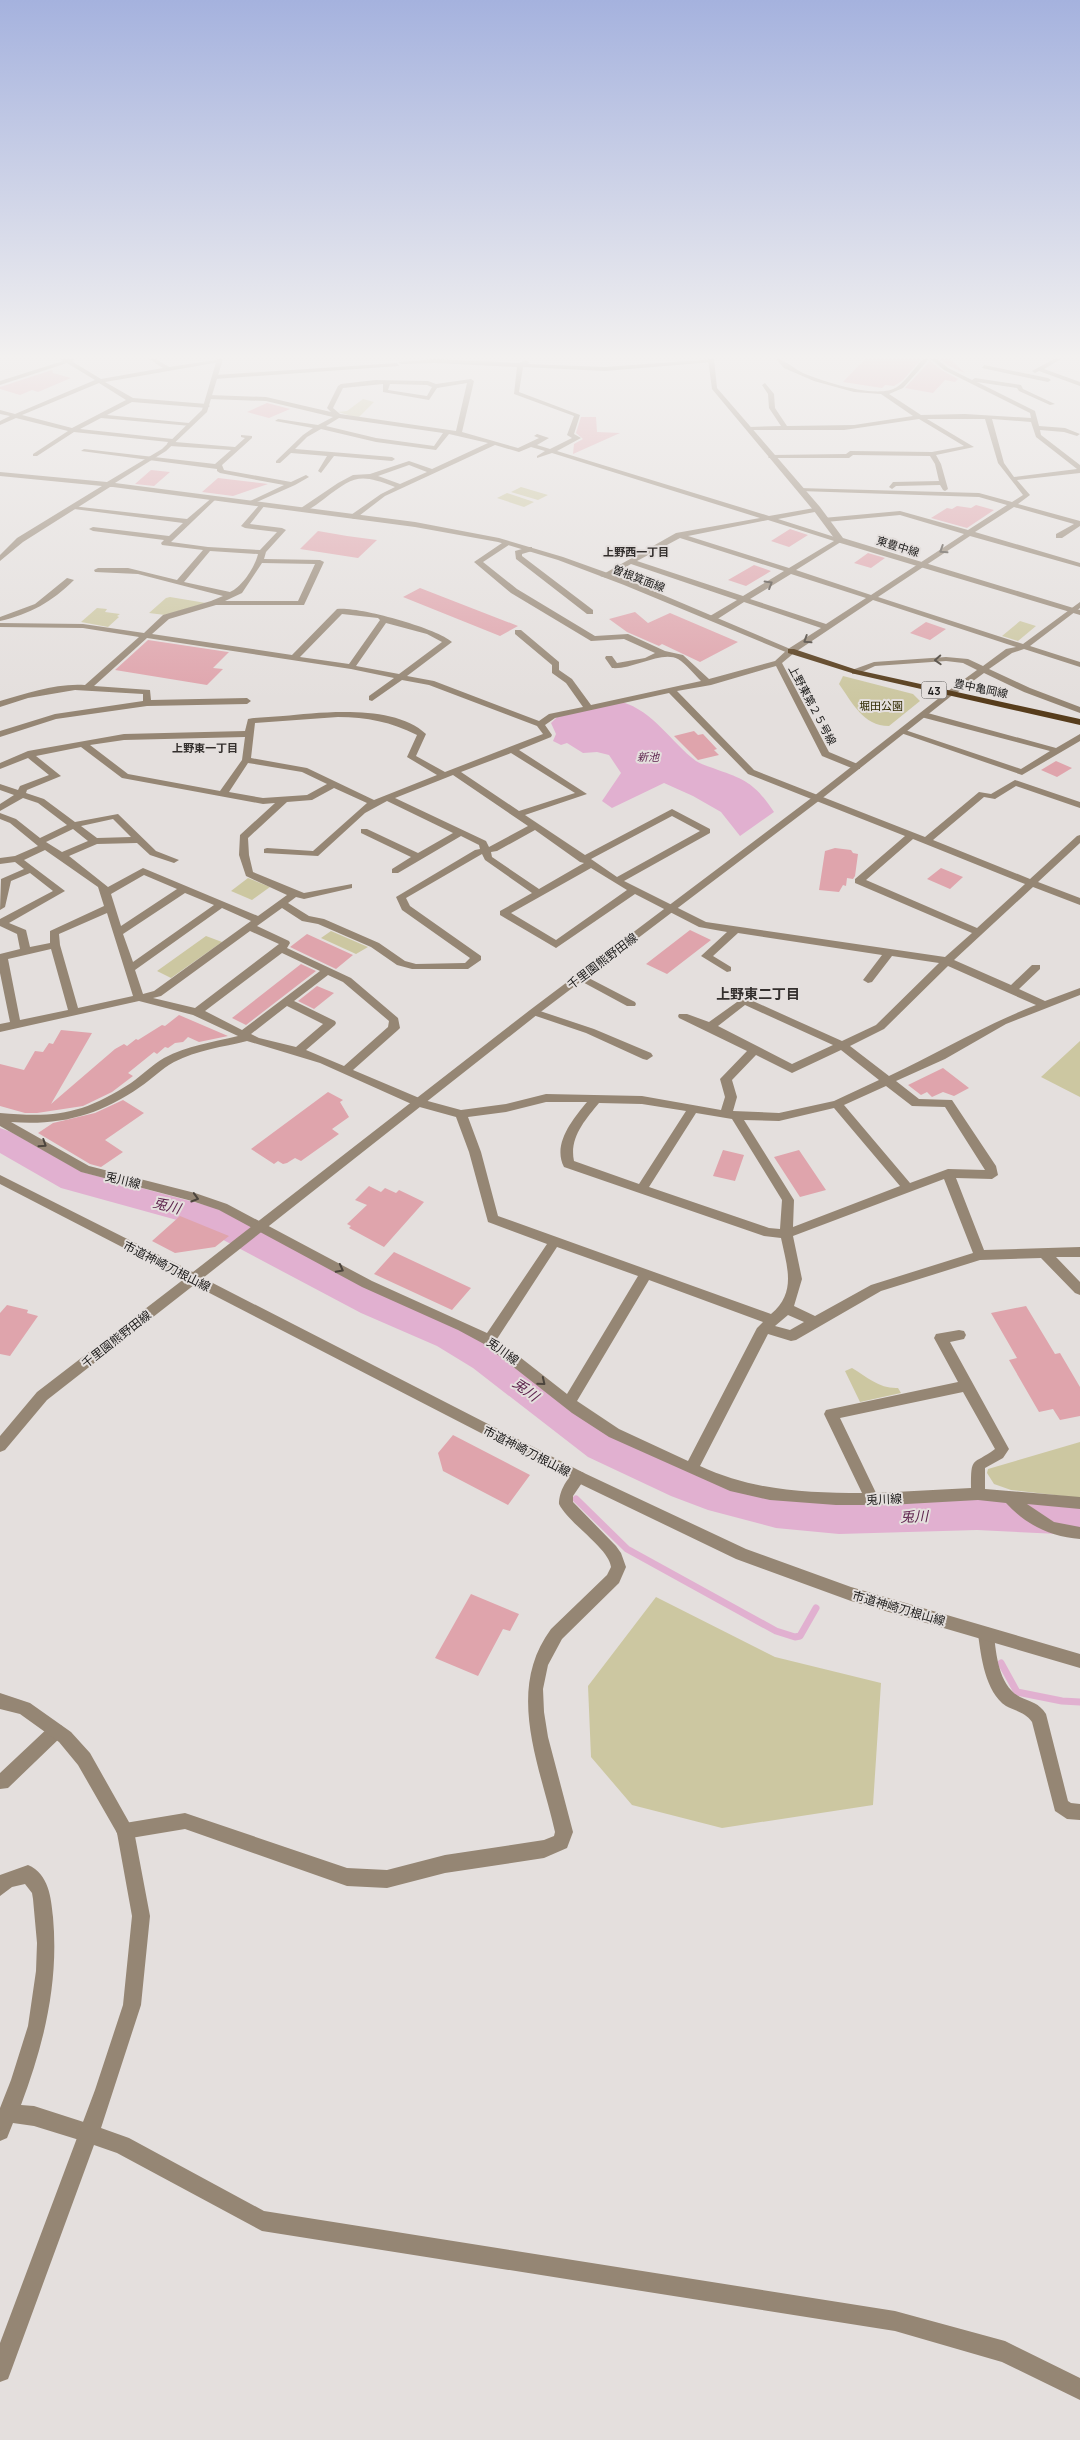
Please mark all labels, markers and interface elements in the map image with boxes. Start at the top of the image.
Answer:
street label: 東豊中線 [875,532,921,560]
district label: 上野西一丁目 [603,544,669,559]
one-way arrow [939,544,948,554]
street label: 曽根箕面線 [611,561,667,595]
one-way arrow [764,580,773,590]
one-way arrow [804,634,813,643]
one-way arrow [933,654,941,665]
street label: 上野東第２５号線 [786,663,840,747]
street label: 豊中亀岡線 [953,675,1009,701]
road number: 43 [922,682,946,698]
park label: 堀田公園 [859,698,903,713]
district label: 上野東一丁目 [172,740,238,755]
water label: 新池 [637,749,660,764]
street label: 千里園熊野田線 [563,929,641,993]
district label: 上野東二丁目 [716,984,800,1003]
one-way arrow [37,1138,46,1148]
street label: 兎川線 [103,1167,143,1193]
water label: 兎川 [151,1192,185,1218]
one-way arrow [190,1192,199,1202]
street label: 市道神崎刀根山線 [120,1237,214,1295]
one-way arrow [335,1263,344,1273]
street label: 千里園熊野田線 [78,1306,154,1372]
street label: 兎川線 [483,1334,523,1368]
water label: 兎川 [509,1373,544,1406]
one-way arrow [536,1376,545,1384]
street label: 市道神崎刀根山線 [480,1422,574,1480]
street label: 兎川線 [866,1490,902,1508]
water label: 兎川 [900,1506,930,1526]
street label: 市道神崎刀根山線 [851,1587,947,1629]

